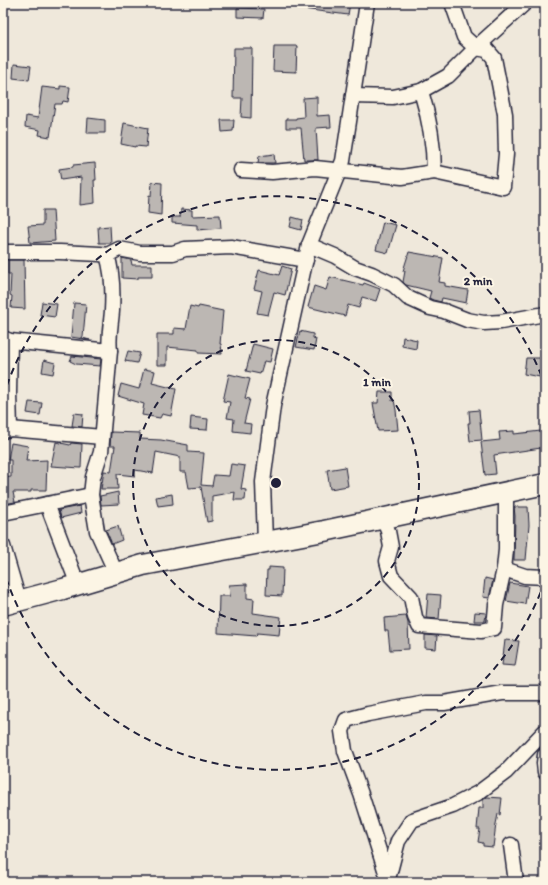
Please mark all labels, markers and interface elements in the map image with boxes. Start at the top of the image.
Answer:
text: 2 min [464,274,493,288]
text: 1 min [363,375,392,389]
centre of rings [269,476,283,490]

